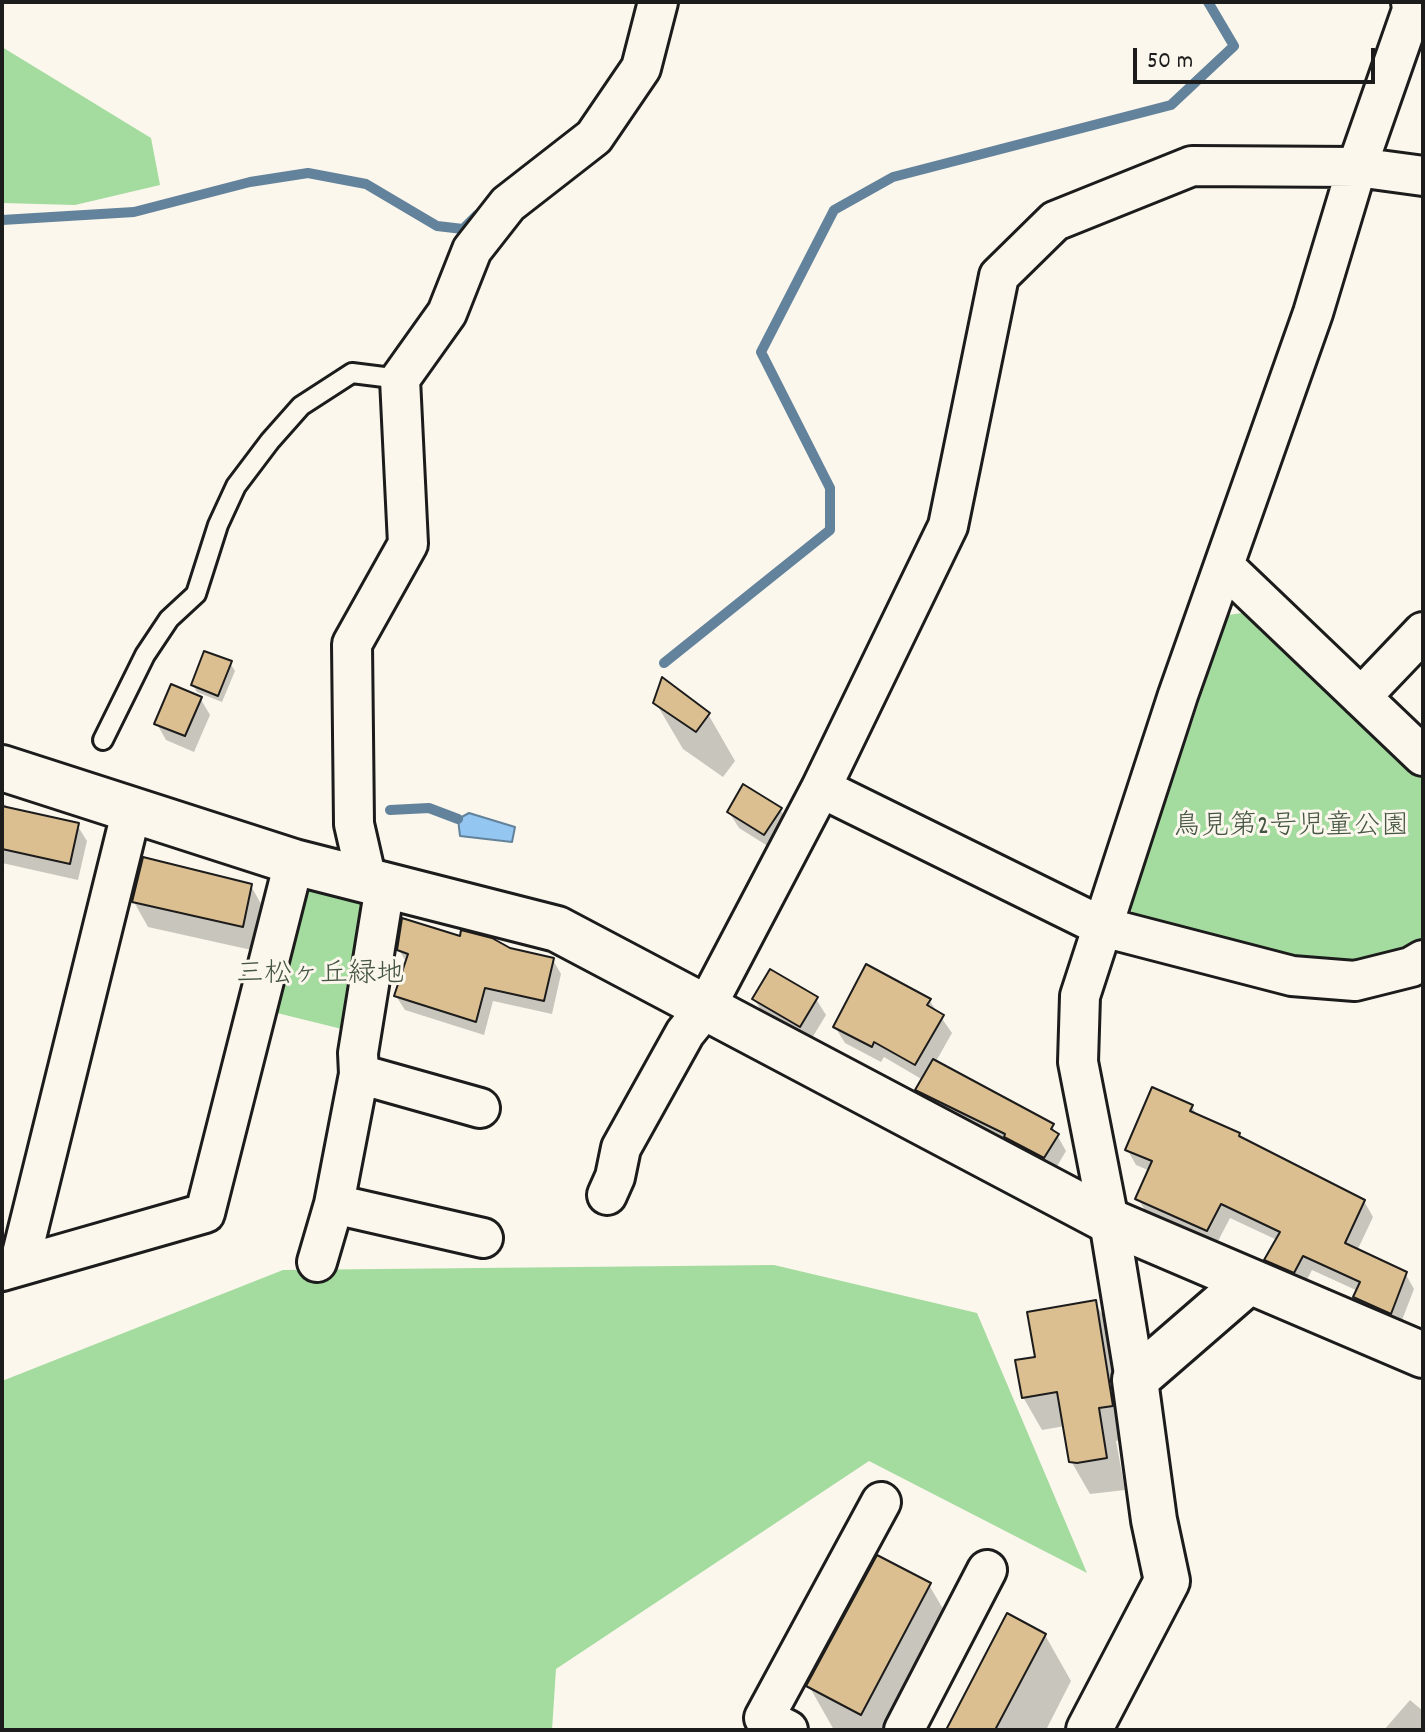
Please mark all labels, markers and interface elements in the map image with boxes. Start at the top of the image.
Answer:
scale bar [1137,32,1379,82]
text: 50 m [1147,45,1193,79]
park label: 鳥見第2号児童公園 [1173,812,1409,846]
park label: 三松ヶ丘緑地 [236,960,404,994]

